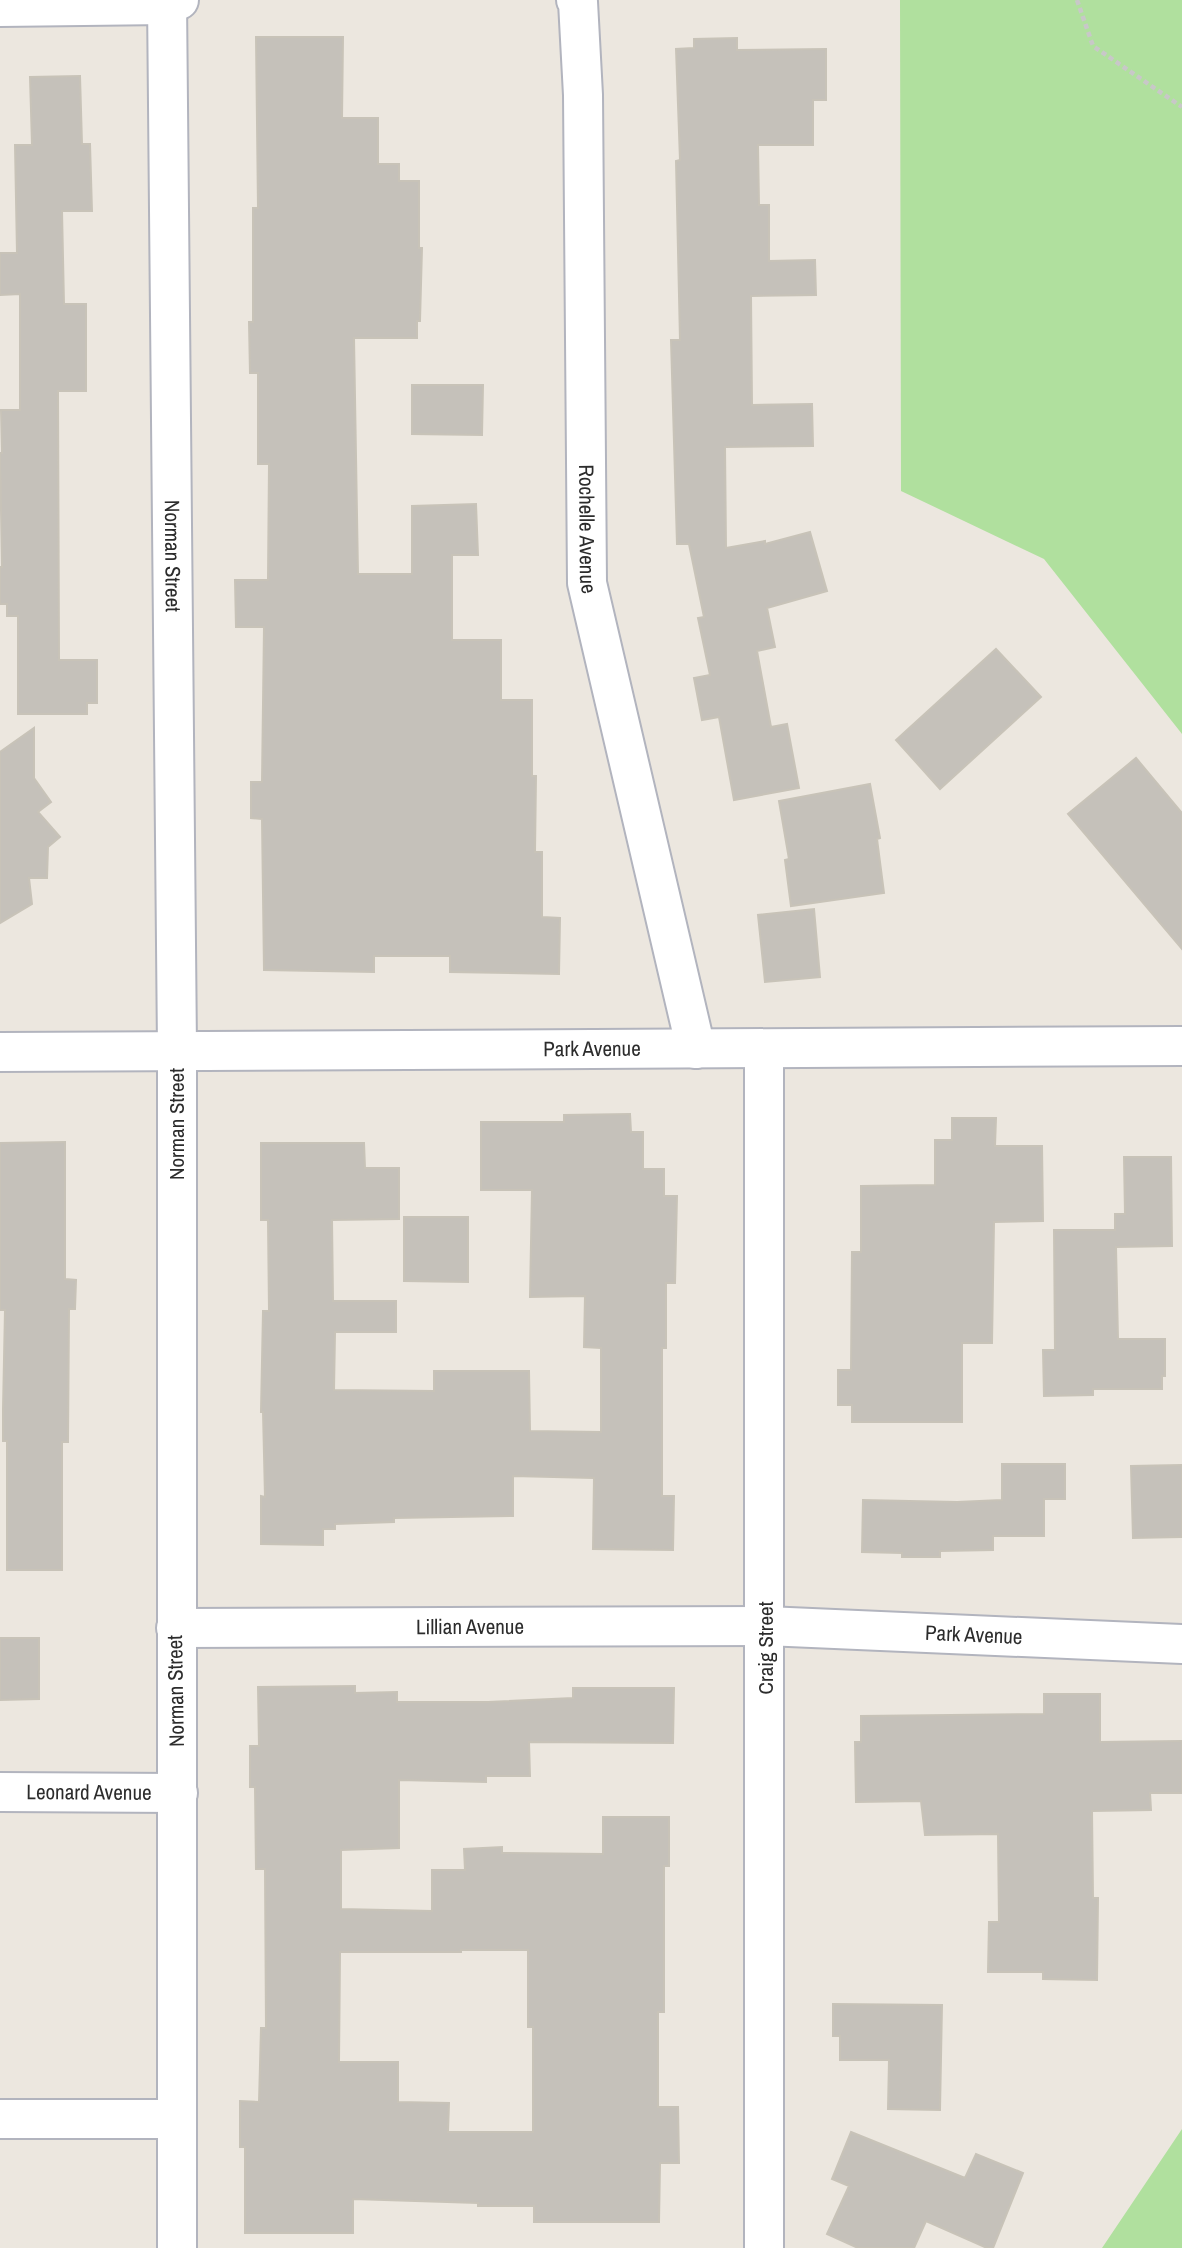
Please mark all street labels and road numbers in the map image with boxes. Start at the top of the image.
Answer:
street label: Rochelle Avenue [572,464,604,596]
street label: Norman Street [158,500,188,612]
street label: Park Avenue [543,1034,641,1063]
street label: Norman Street [162,1068,191,1180]
street label: Craig Street [751,1601,780,1694]
street label: Lillian Avenue [416,1612,524,1641]
street label: Park Avenue [925,1618,1023,1651]
street label: Norman Street [160,1635,191,1747]
street label: Leonard Avenue [26,1777,152,1807]

